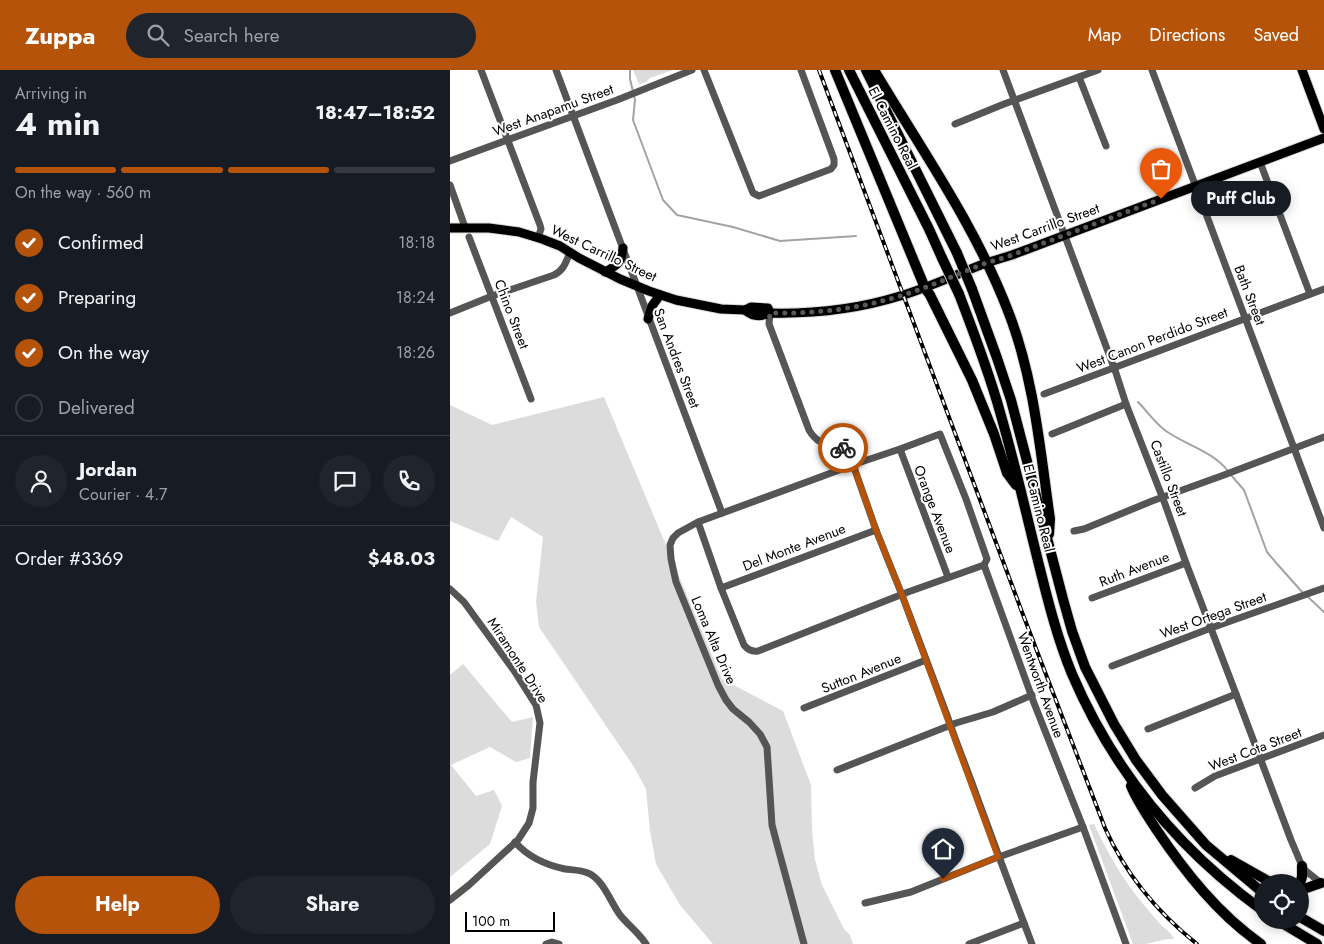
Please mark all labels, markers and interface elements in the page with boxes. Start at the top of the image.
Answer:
search box [126,13,476,58]
text: Zuppa [25,18,96,53]
icon: search [144,21,172,49]
text: Search here [184,22,280,49]
text: Map [1088,22,1121,48]
text: Directions [1149,22,1225,48]
text: Saved [1253,22,1299,48]
street label: West Anapamu Street [490,79,617,141]
text: Arriving in [15,82,87,105]
street label: El Camino Real [864,83,922,173]
text: 18:47–18:52 [315,99,435,126]
text: 4 min [15,101,100,147]
pin [1140,148,1182,199]
icon: bag [1147,155,1175,183]
text: On the way · 560 m [15,181,151,204]
callout: Puff Club [1191,182,1291,216]
text: Puff Club [1206,187,1276,210]
street label: West Carrillo Street [988,198,1103,256]
street label: West Carrillo Street [548,220,661,287]
icon: check [15,229,43,257]
text: Confirmed [58,229,144,256]
text: 18:18 [398,231,435,254]
street label: Bath Street [1229,262,1271,329]
street label: Chino Street [490,276,535,352]
icon: check [15,284,43,312]
text: Preparing [58,284,136,311]
text: 18:24 [396,286,435,309]
street label: West Canon Perdido Street [1074,302,1231,378]
street label: San Andres Street [649,305,705,411]
icon: check [15,339,43,367]
text: On the way [58,339,149,366]
text: 18:26 [396,341,435,364]
text: Delivered [58,394,135,421]
courier [818,423,868,473]
icon: bike [829,434,857,462]
street label: Castillo Street [1145,437,1193,520]
button: person [15,455,67,507]
button: chat [319,455,371,507]
button: phone [383,455,435,507]
text: Jordan [79,456,137,483]
street label: Orange Avenue [909,462,961,556]
street label: El Camino Real [1018,462,1060,554]
text: Courier · 4.7 [79,483,167,506]
street label: Del Monte Avenue [740,518,848,576]
text: Order #3369 [15,545,124,572]
text: $48.03 [368,545,435,572]
street label: Ruth Avenue [1096,546,1172,592]
street label: West Ortega Street [1157,586,1270,644]
street label: Loma Alta Drive [686,593,742,687]
street label: Miramonte Drive [483,613,553,707]
street label: Wentworth Avenue [1013,629,1069,741]
street label: Sutton Avenue [818,648,904,698]
street label: West Cota Street [1206,722,1305,776]
pin [922,828,964,879]
icon: home [929,835,957,863]
map controls [1254,874,1309,929]
button: locate [1254,874,1309,929]
button: Help [15,876,220,934]
button: Share [230,876,435,934]
scale bar [465,909,555,932]
text: 100 m [472,911,510,931]

